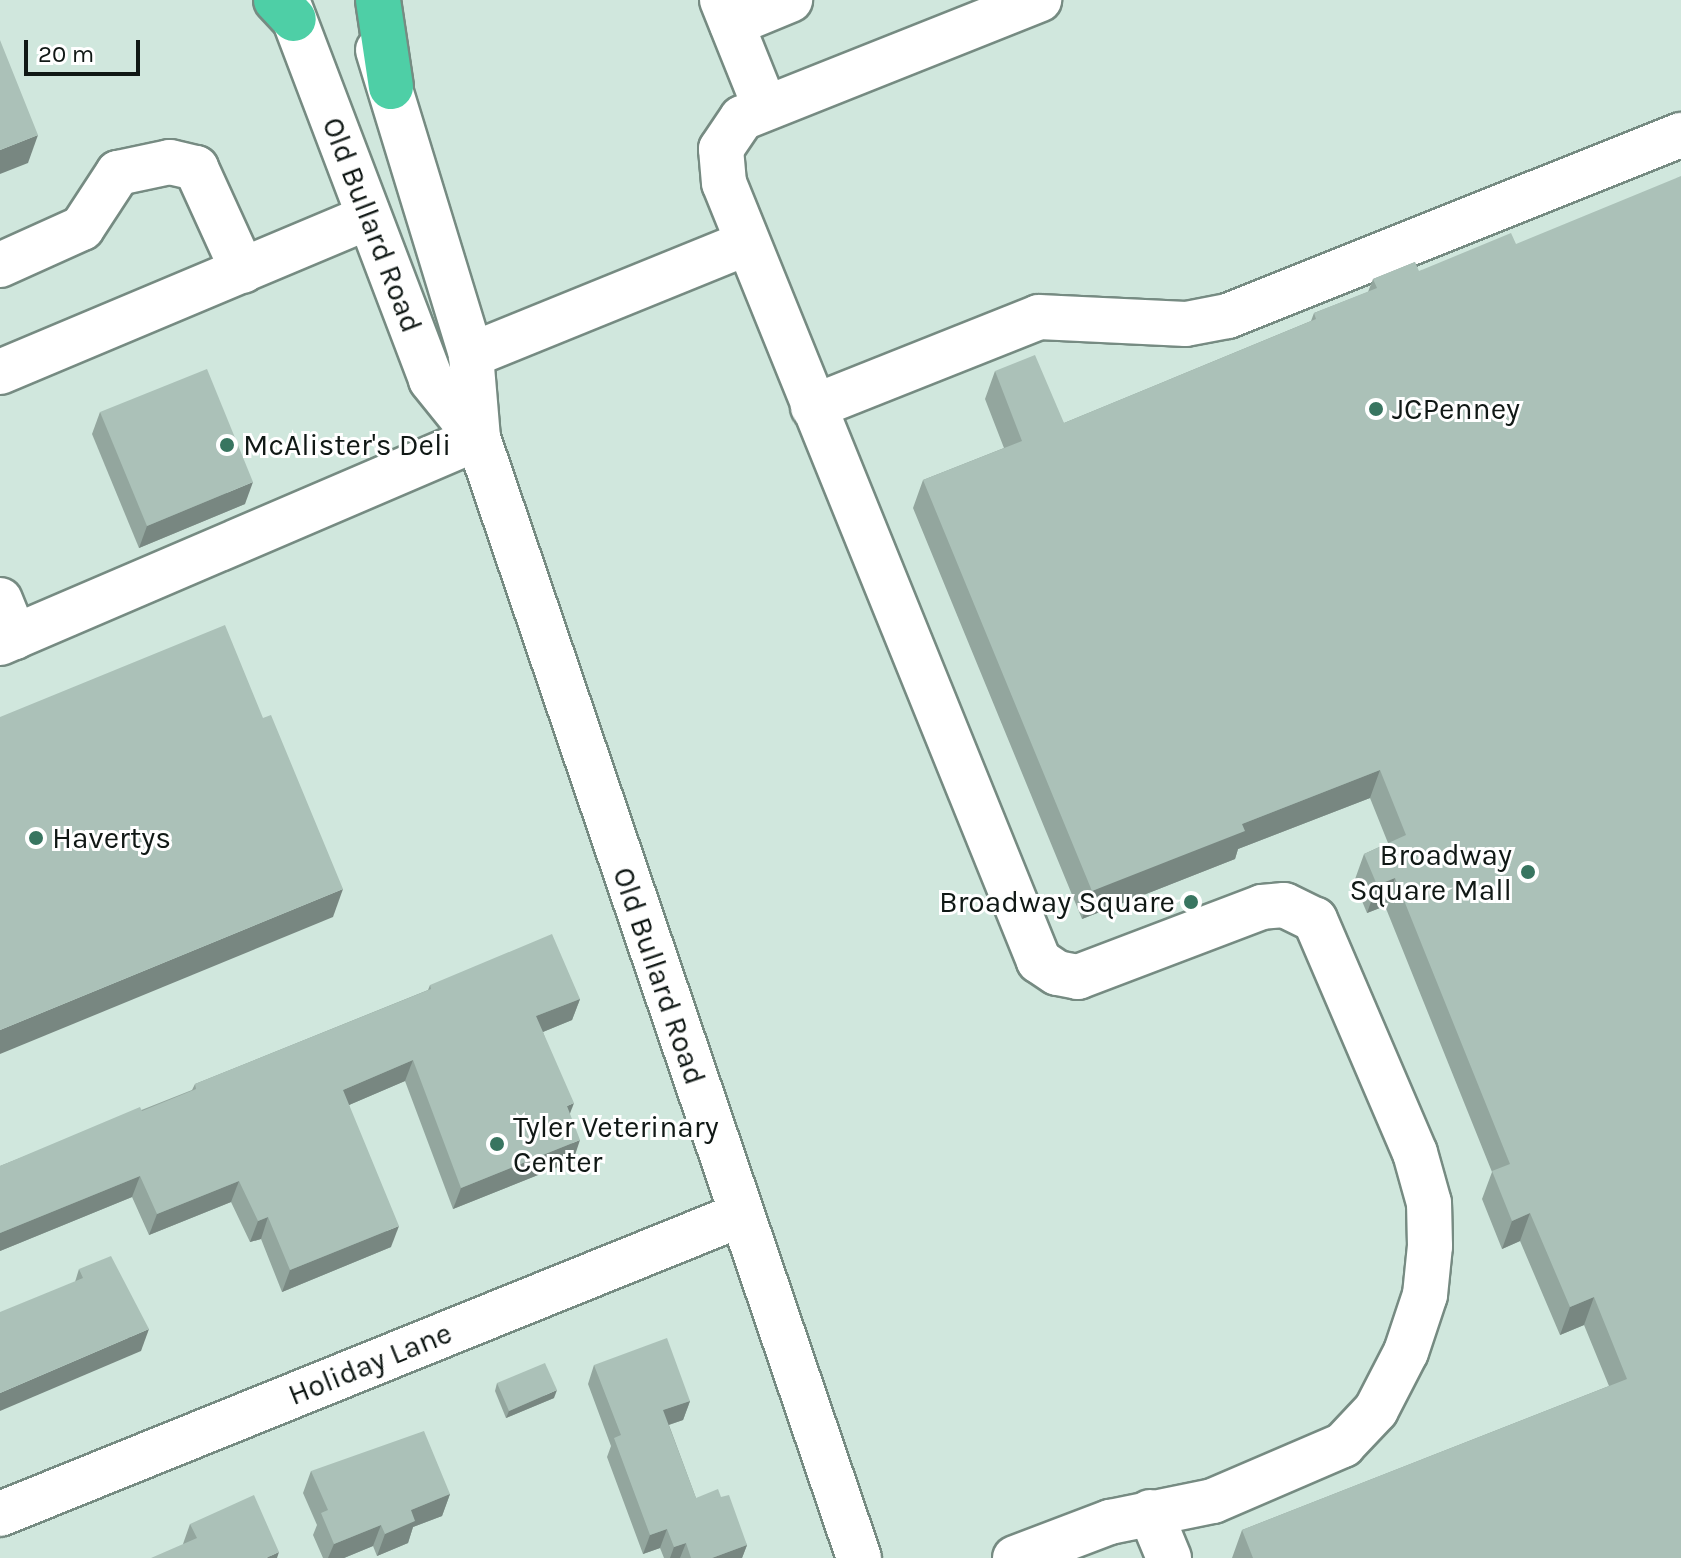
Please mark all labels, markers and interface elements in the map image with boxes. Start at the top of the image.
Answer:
scale bar [28,24,144,74]
text: 20 m [38,40,94,68]
street label: Old Bullard Road [314,112,430,338]
place label: JCPenney [1392,391,1520,427]
marker: JCPenney [1367,400,1385,418]
place label: McAlister's Deli [243,427,451,463]
marker: McAlister's Deli [218,436,236,454]
place label: Havertys [52,820,171,856]
marker: Havertys [27,829,45,847]
place label: Broadway Square Mall [1350,837,1512,908]
street label: Old Bullard Road [605,863,713,1089]
marker: Broadway Square Mall [1519,863,1537,881]
place label: Broadway Square [939,884,1175,920]
marker: Broadway Square [1182,893,1200,911]
place label: Tyler Veterinary Center [513,1109,719,1180]
marker: Tyler Veterinary Center [488,1135,506,1153]
street label: Holiday Lane [283,1315,457,1413]

